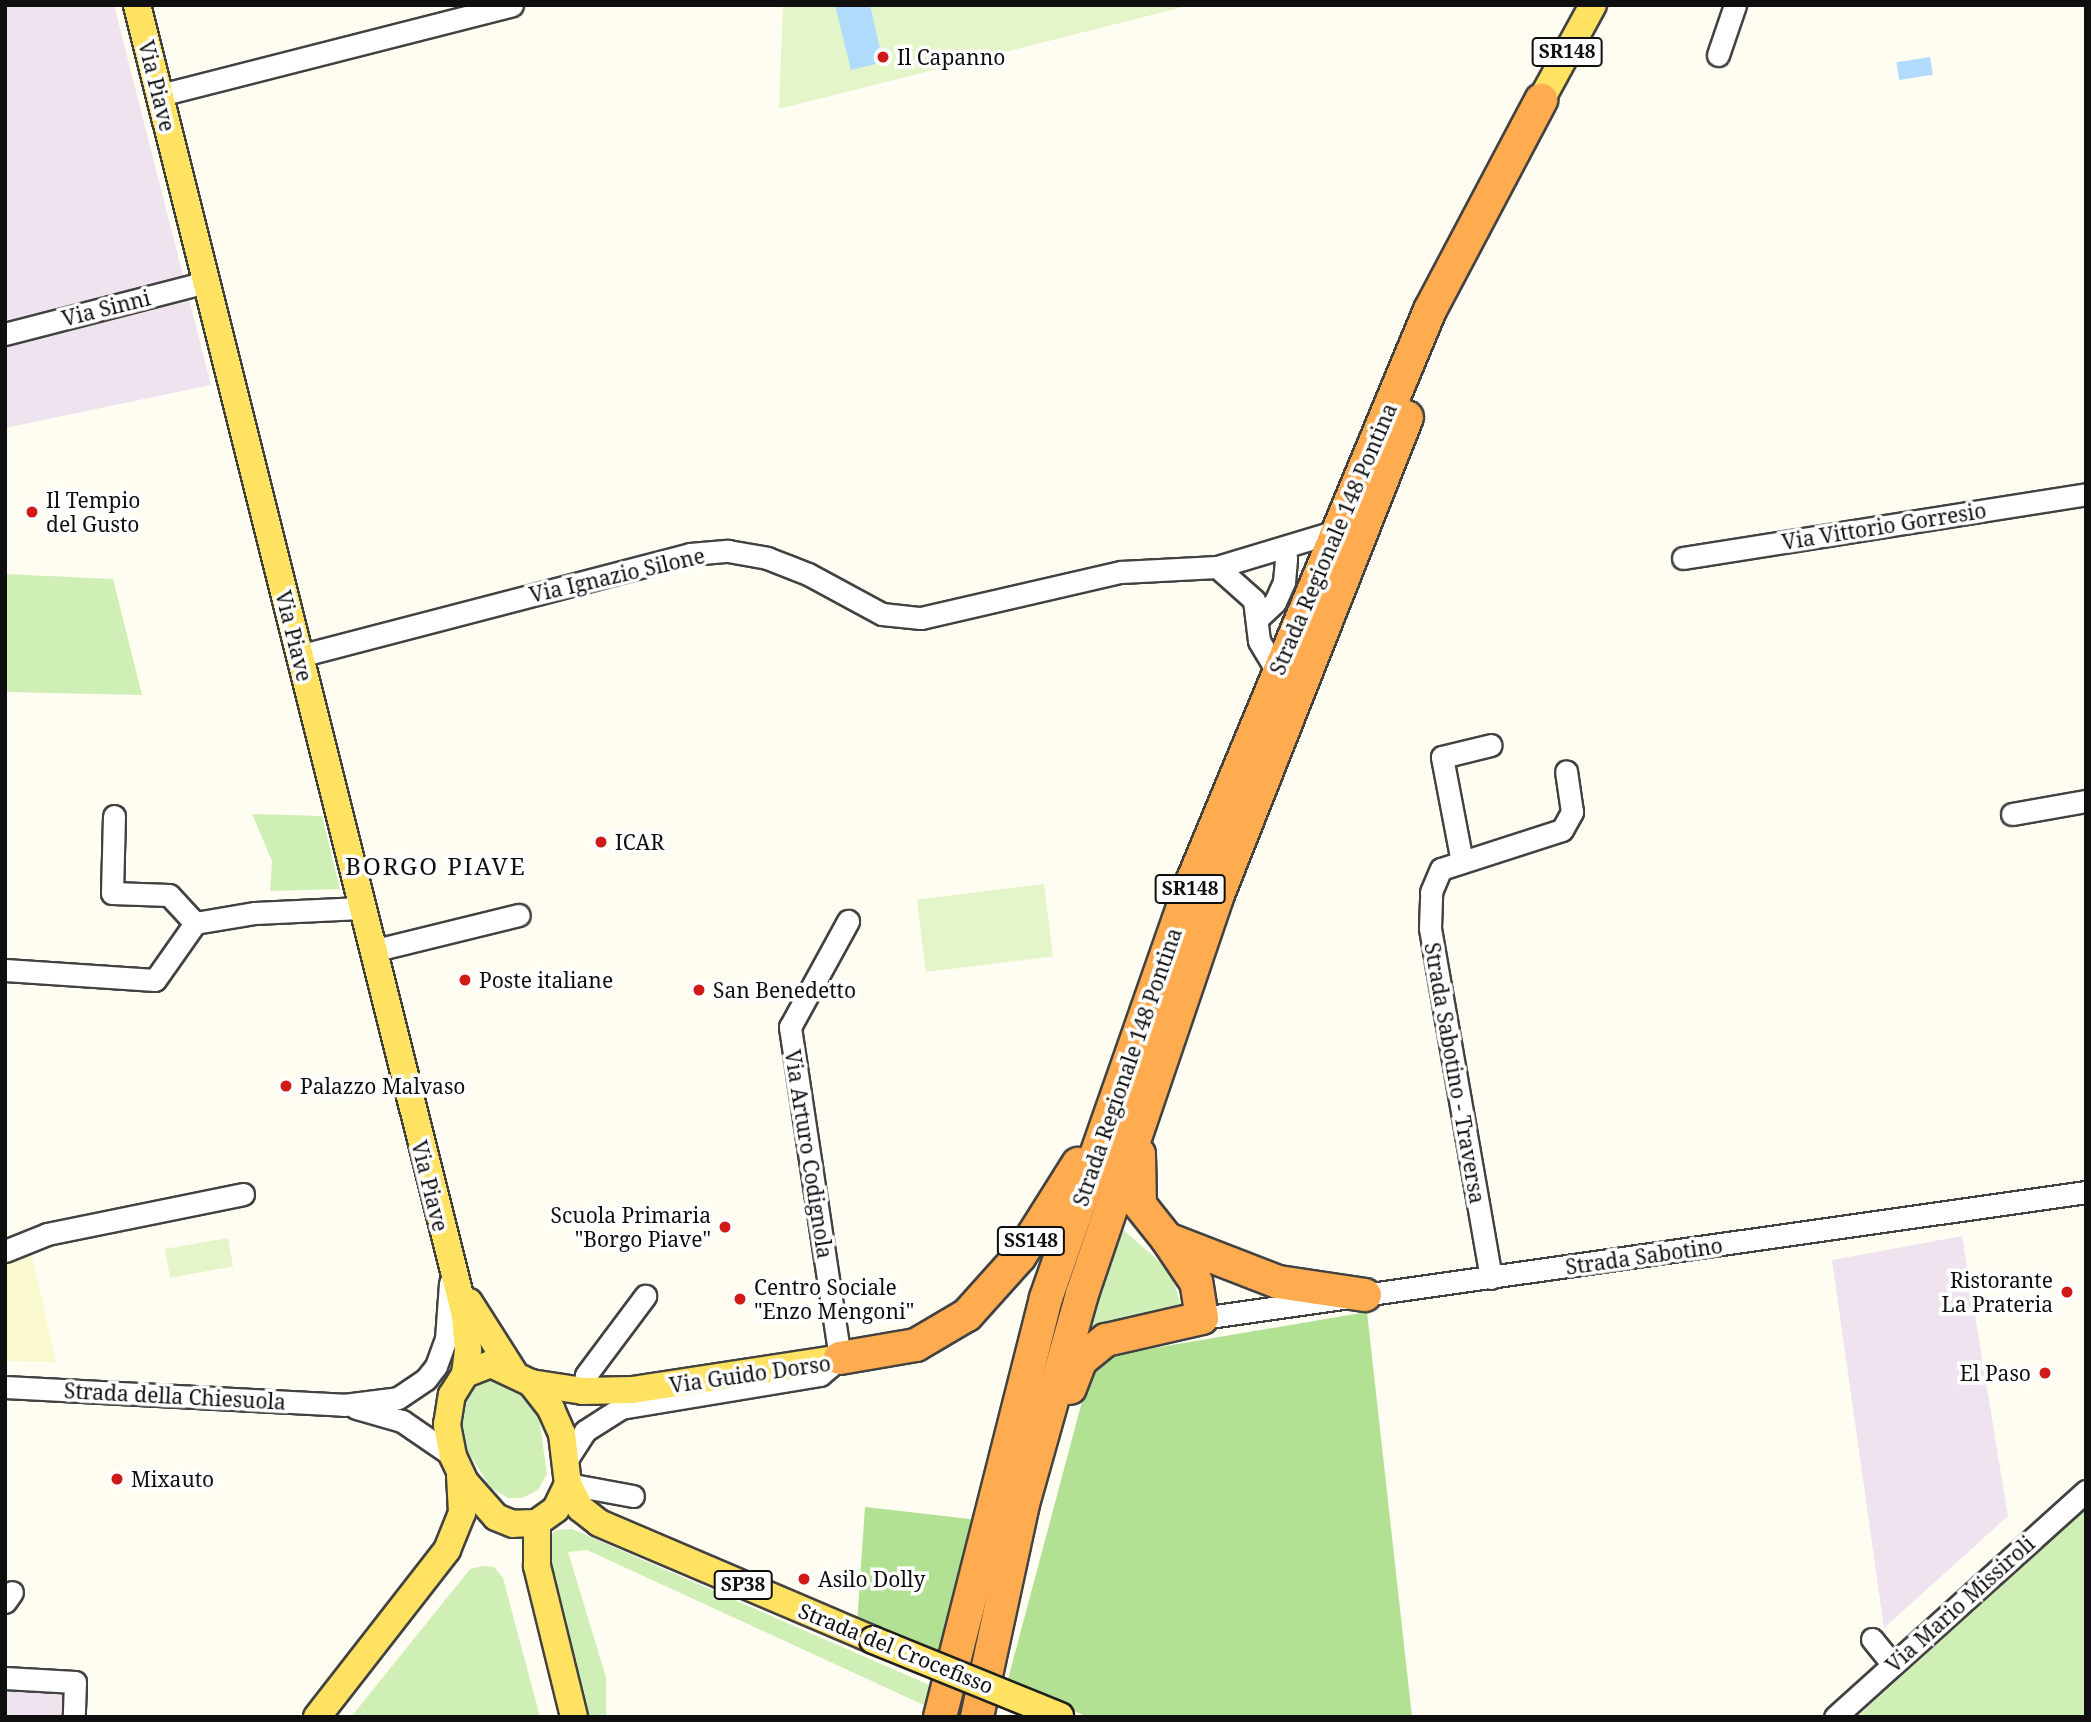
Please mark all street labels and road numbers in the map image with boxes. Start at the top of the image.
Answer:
road number: SR148 [1530,36,1604,68]
street label: Via Piave [134,38,180,134]
street label: Via Sinni [59,285,153,331]
street label: Strada Regionale 148 Pontina [1264,399,1402,679]
street label: Via Vittorio Gorresio [1780,497,1988,555]
street label: Via Ignazio Silone [527,543,707,607]
street label: Via Piave [271,588,317,684]
road number: SR148 [1153,874,1227,904]
street label: Strada Regionale 148 Pontina [1067,925,1187,1209]
street label: Strada Sabotino - Traversa [1420,941,1490,1205]
street label: Via Arturo Codignola [780,1048,838,1260]
street label: Via Piave [407,1138,453,1234]
road number: SS148 [996,1226,1066,1256]
street label: Strada Sabotino [1564,1233,1724,1279]
street label: Via Guido Dorso [668,1350,832,1398]
street label: Strada della Chiesuola [63,1378,287,1414]
street label: Via Mario Missiroli [1881,1531,2039,1677]
road number: SP38 [713,1569,773,1600]
street label: Strada del Crocefisso [795,1597,997,1699]

